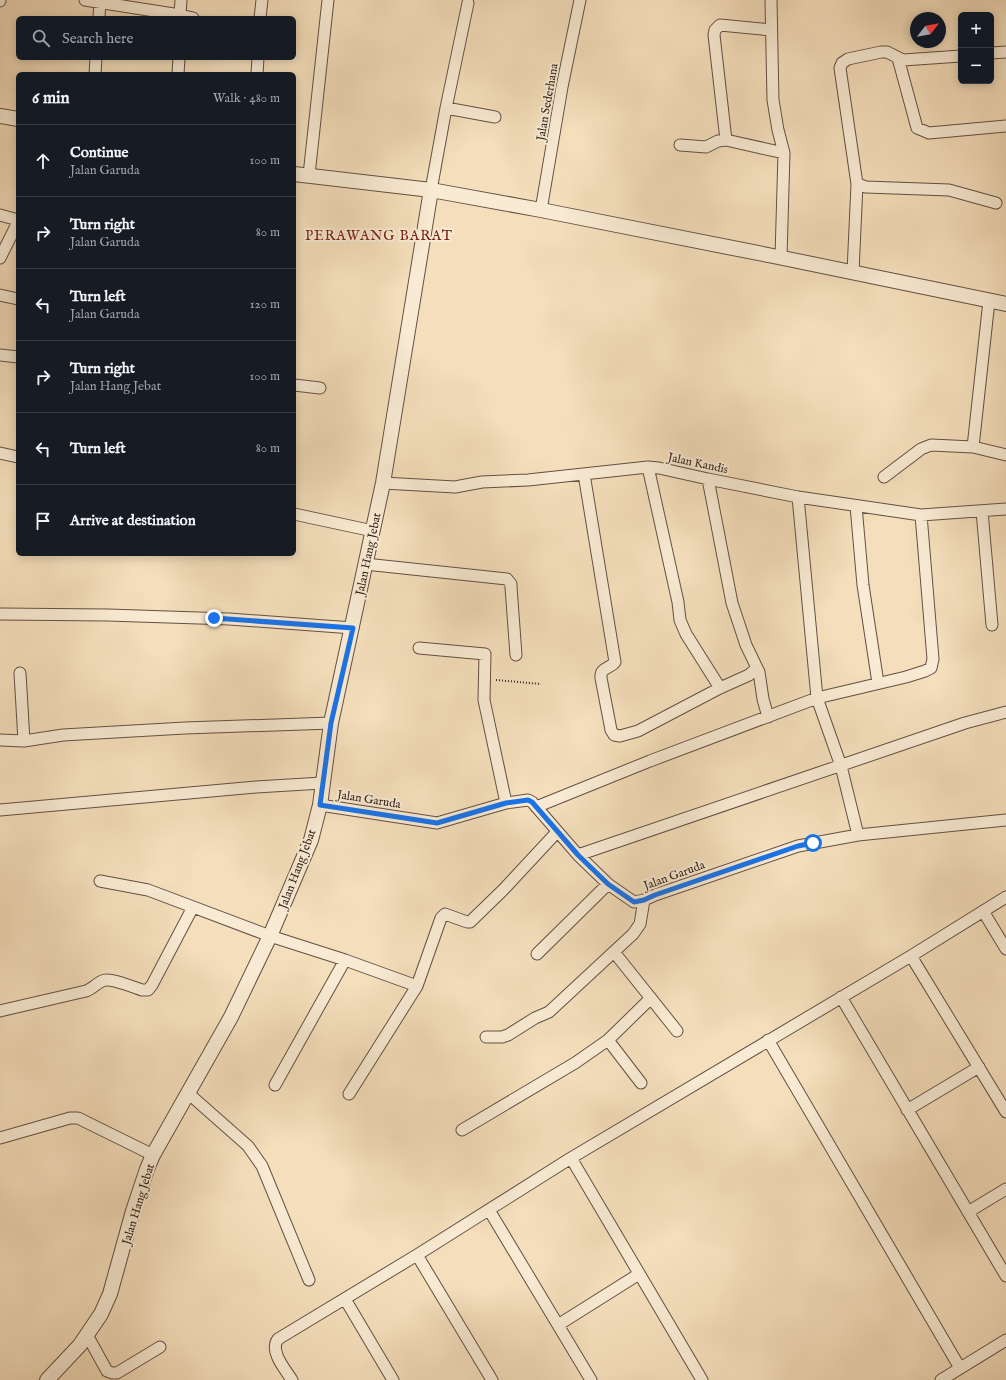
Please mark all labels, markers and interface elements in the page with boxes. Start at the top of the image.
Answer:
north arrow [910,12,946,48]
map controls [958,12,994,84]
button: + [958,12,994,48]
search box [16,16,296,60]
icon: search [30,27,52,49]
text: Search here [62,29,133,48]
button: − [958,48,994,84]
street label: Jalan Sederhana [533,61,563,144]
text: 6 min [32,88,70,109]
text: Walk · 480 m [213,90,280,107]
text: Continue [70,143,128,162]
icon: ahead [32,150,54,172]
text: 100 m [250,152,280,169]
text: Jalan Garuda [70,162,140,179]
text: Turn right [70,215,135,234]
icon: right [32,222,54,244]
text: 80 m [256,224,280,241]
district label: PERAWANG BARAT [305,227,453,245]
text: Jalan Garuda [70,234,140,251]
text: Turn left [70,287,126,306]
icon: left [32,294,54,316]
text: 120 m [250,296,280,313]
text: Jalan Garuda [70,306,140,323]
text: Turn right [70,359,135,378]
icon: right [32,366,54,388]
text: 100 m [250,368,280,385]
text: Jalan Hang Jebat [70,378,161,395]
icon: left [32,438,54,460]
text: Turn left [70,439,126,458]
text: 80 m [256,440,280,457]
street label: Jalan Kandis [664,449,729,478]
icon: arrive [32,510,54,532]
text: Arrive at destination [70,511,196,530]
street label: Jalan Hang Jebat [352,511,386,599]
route end [205,609,223,627]
street label: Jalan Garuda [334,787,403,813]
street label: Jalan Hang Jebat [275,827,320,913]
route start [804,834,822,852]
street label: Jalan Garuda [640,857,708,895]
street label: Jalan Hang Jebat [118,1162,159,1249]

